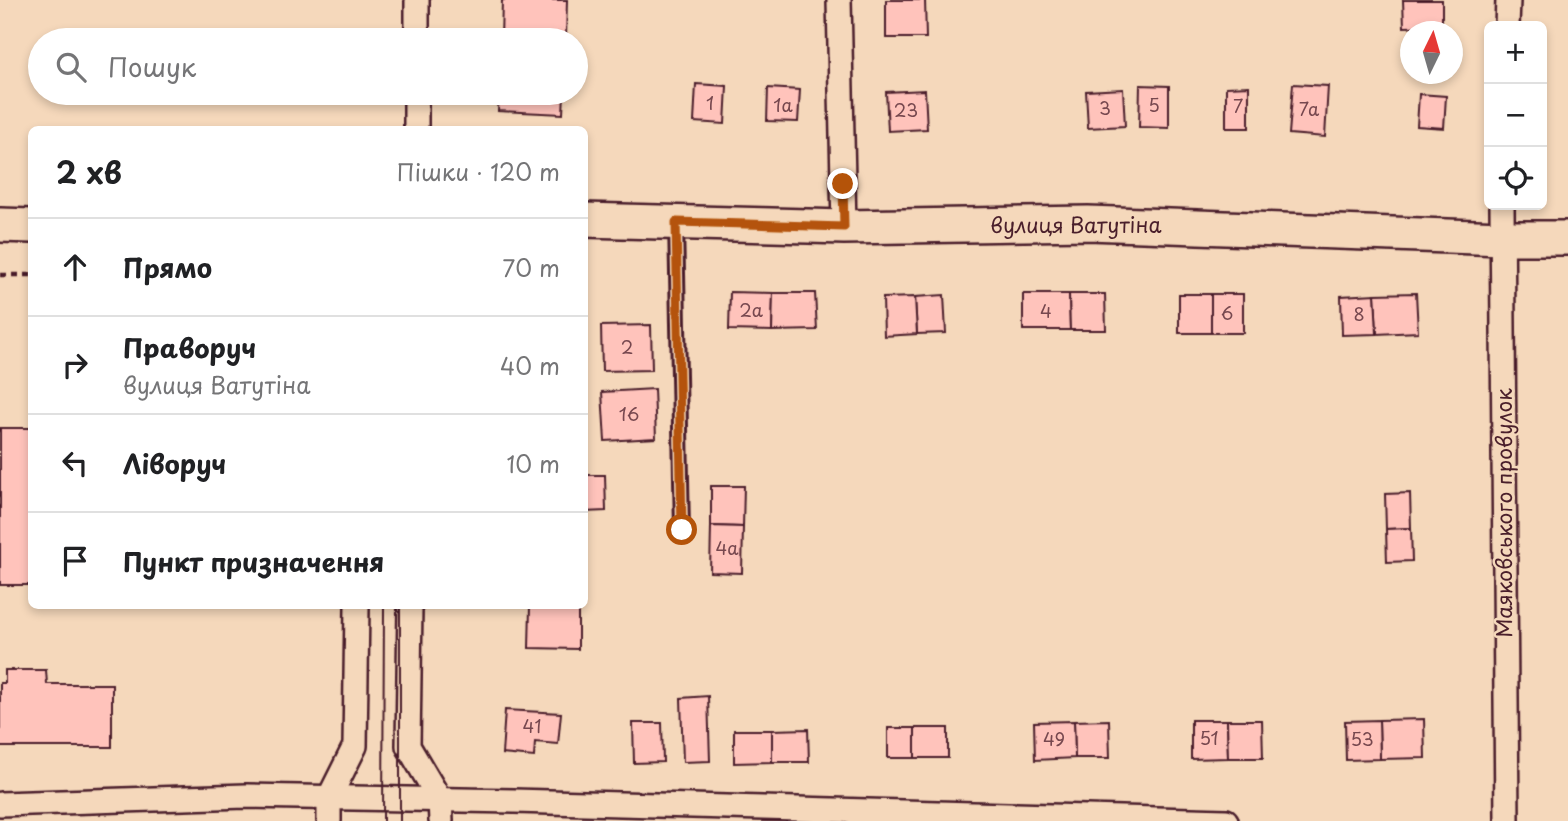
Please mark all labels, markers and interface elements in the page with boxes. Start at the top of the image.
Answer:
north arrow [1400,21,1463,84]
map controls [1484,21,1547,210]
button: + [1484,21,1547,84]
search box [28,28,588,105]
text: Пошук [108,47,196,86]
icon: search [52,48,90,86]
button: − [1484,84,1547,147]
house number: 1 [706,89,714,116]
house number: 1а [773,91,793,118]
house number: 5 [1148,91,1160,118]
house number: 7 [1233,92,1243,119]
house number: 3 [1099,94,1111,121]
house number: 7а [1299,95,1320,122]
house number: 23 [894,96,918,123]
button: locate [1484,147,1547,210]
text: 2 хв [56,149,122,194]
text: Пішки · 120 m [397,154,560,189]
route end [827,168,858,199]
street label: вулиця Ватутіна [990,208,1162,240]
icon: ahead [56,248,94,286]
text: Прямо [123,248,212,287]
text: 70 m [502,250,560,285]
house number: 2а [739,296,764,323]
house number: 4 [1040,297,1052,324]
house number: 6 [1221,299,1233,326]
house number: 8 [1353,300,1365,327]
text: Праворуч [123,328,256,367]
house number: 2 [621,333,633,360]
icon: right [56,346,94,384]
text: 40 m [500,348,560,383]
text: вулиця Ватутіна [123,367,311,402]
street label: Маяковського провулок [1487,388,1519,638]
house number: 16 [619,400,639,427]
icon: left [56,444,94,482]
text: Ліворуч [123,444,226,483]
text: 10 m [506,446,560,481]
route start [666,514,697,545]
house number: 4а [715,534,739,561]
icon: arrive [56,542,94,580]
text: Пункт призначення [123,542,384,581]
house number: 41 [523,712,541,739]
house number: 51 [1199,724,1219,751]
house number: 49 [1043,725,1065,752]
house number: 53 [1350,725,1374,752]

